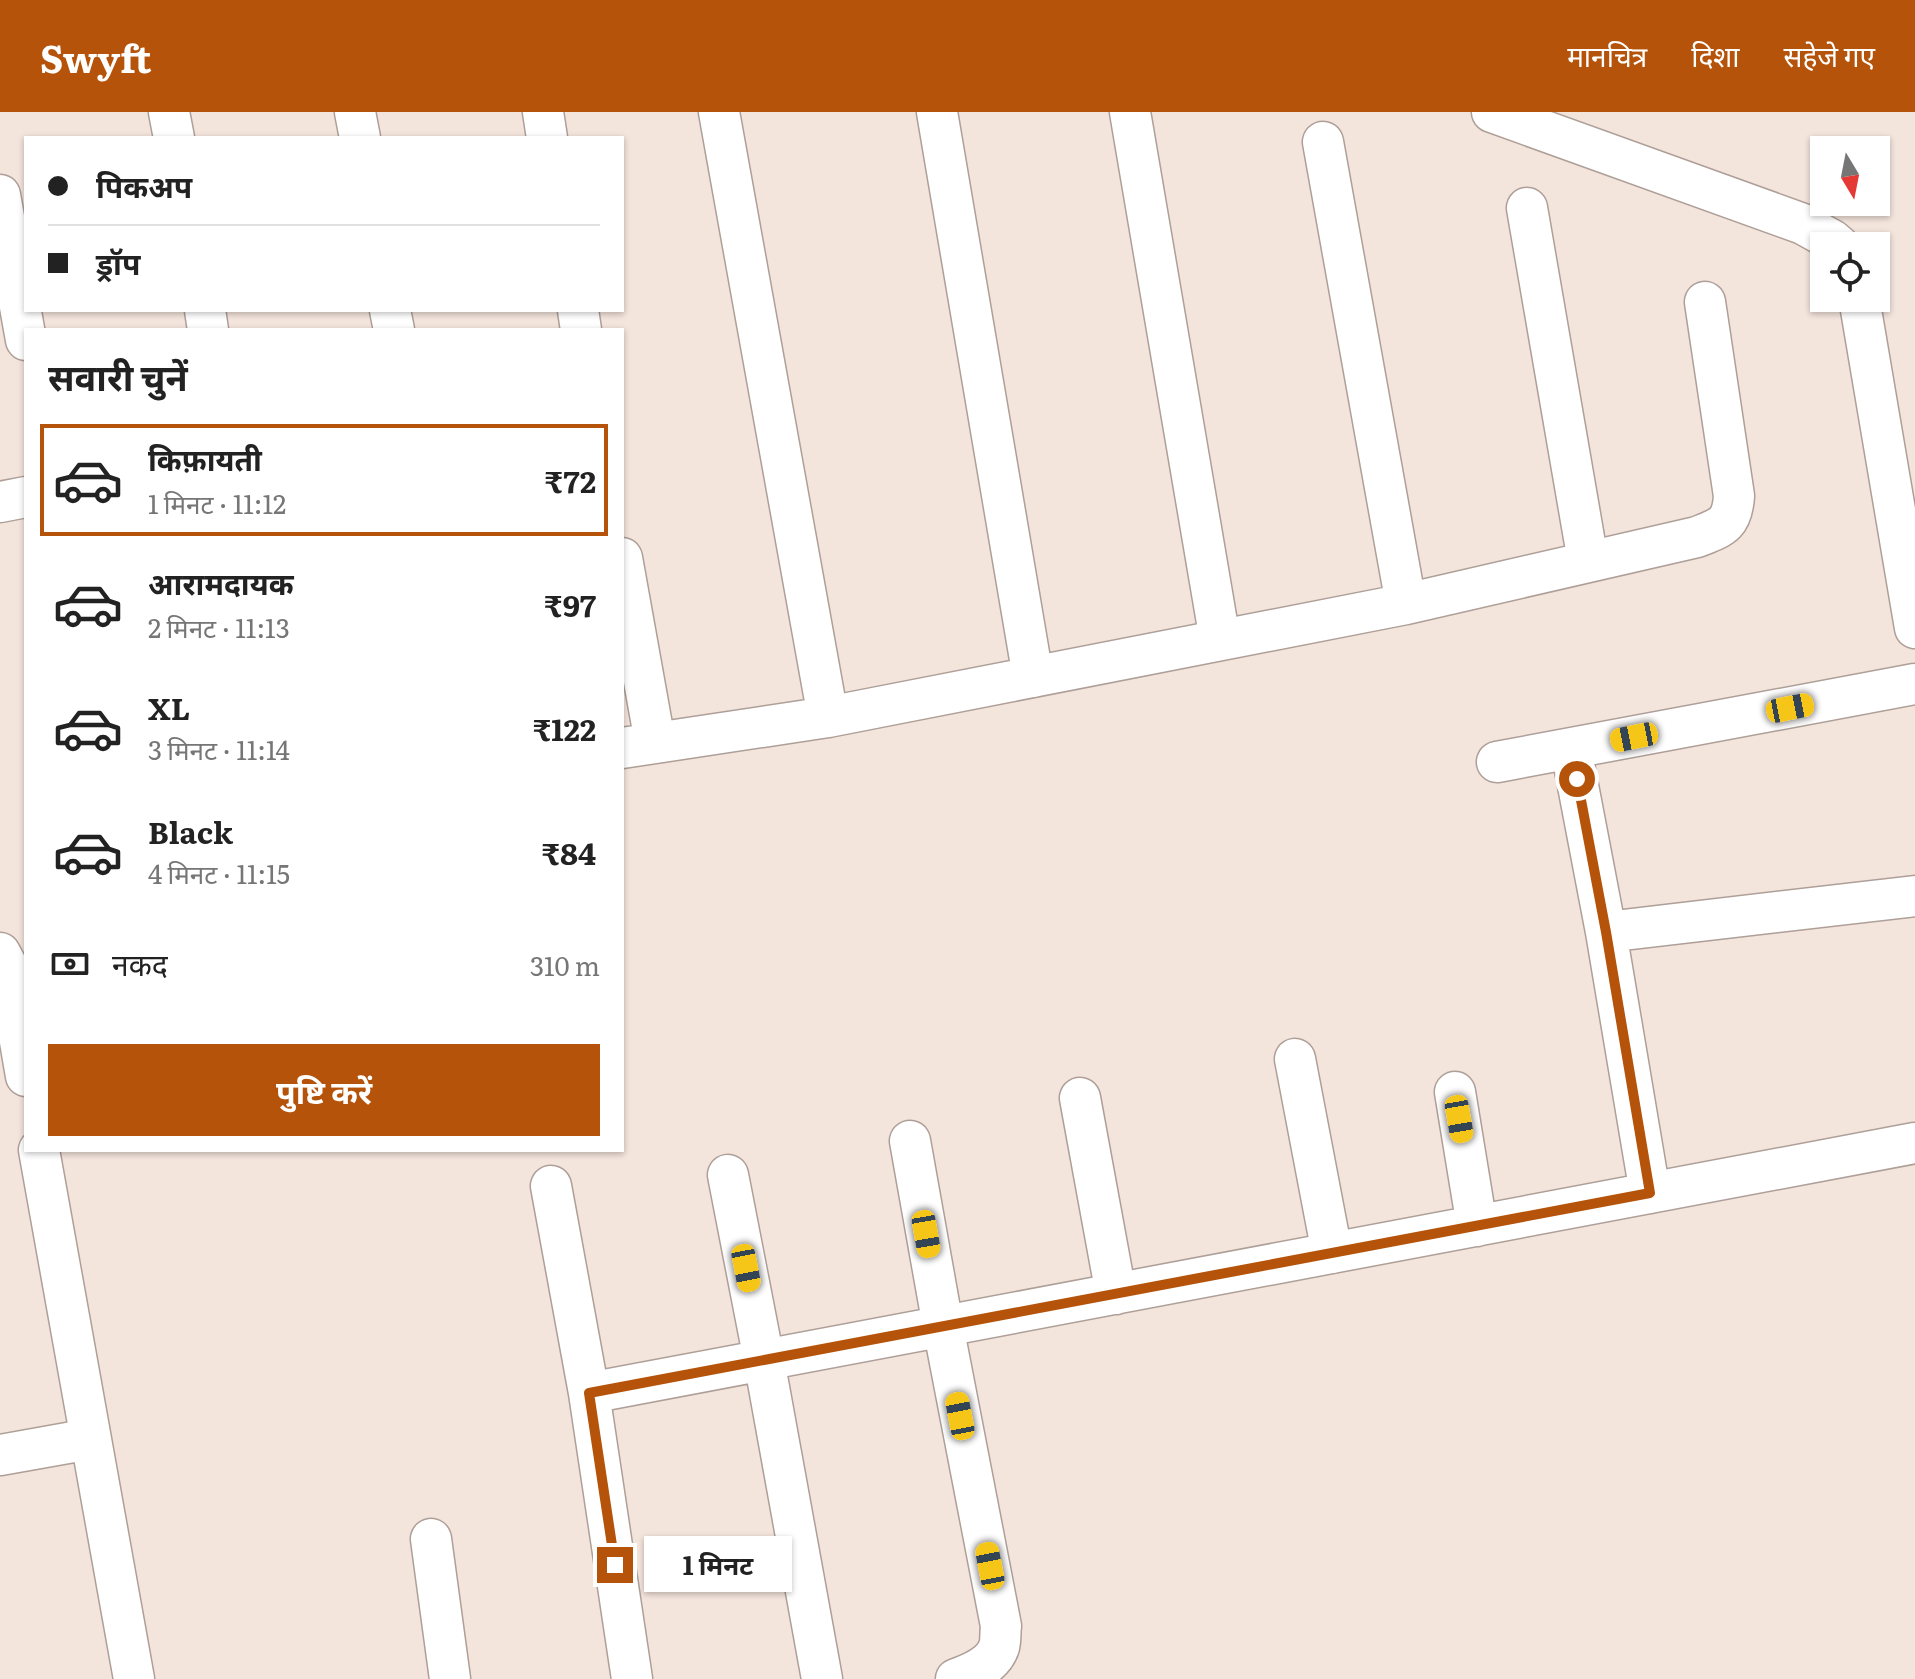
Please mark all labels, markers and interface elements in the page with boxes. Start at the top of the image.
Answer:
text: Swyft [40,28,152,85]
text: मानचित्र [1567,34,1647,76]
text: दिशा [1691,34,1740,76]
text: सहेजे गए [1784,34,1875,76]
north arrow [1810,136,1890,216]
map controls [1810,136,1890,312]
text: पिकअप [96,163,192,207]
button: locate [1810,232,1890,312]
text: ड्रॉप [96,240,140,284]
text: सवारी चुनें [48,349,188,402]
text: किफ़ायती [148,436,262,480]
icon: car [52,444,124,516]
text: ₹72 [545,458,596,502]
text: 1 मिनट · 11:12 [148,483,286,522]
text: आरामदायक [148,560,294,604]
icon: car [52,568,124,640]
text: ₹97 [544,582,596,626]
text: 2 मिनट · 11:13 [148,607,290,646]
text: XL [148,685,190,729]
icon: car [52,692,124,764]
car [1764,692,1816,724]
text: ₹122 [533,706,596,750]
car [1608,721,1660,753]
text: 3 मिनट · 11:14 [148,729,290,768]
route start [1559,761,1595,797]
text: Black [148,809,233,853]
icon: car [52,816,124,888]
text: ₹84 [542,830,596,874]
text: 4 मिनट · 11:15 [148,853,290,892]
text: नकद [112,941,168,985]
icon: cash [48,942,92,986]
text: 310 m [530,945,600,984]
button: पुष्टि करें [48,1044,600,1136]
car [1443,1093,1475,1145]
car [910,1208,942,1260]
car [730,1242,762,1294]
car [944,1390,976,1442]
callout: 1 मिनट [643,1537,791,1593]
car [974,1540,1006,1592]
text: 1 मिनट [683,1544,753,1583]
route end [597,1547,633,1583]

